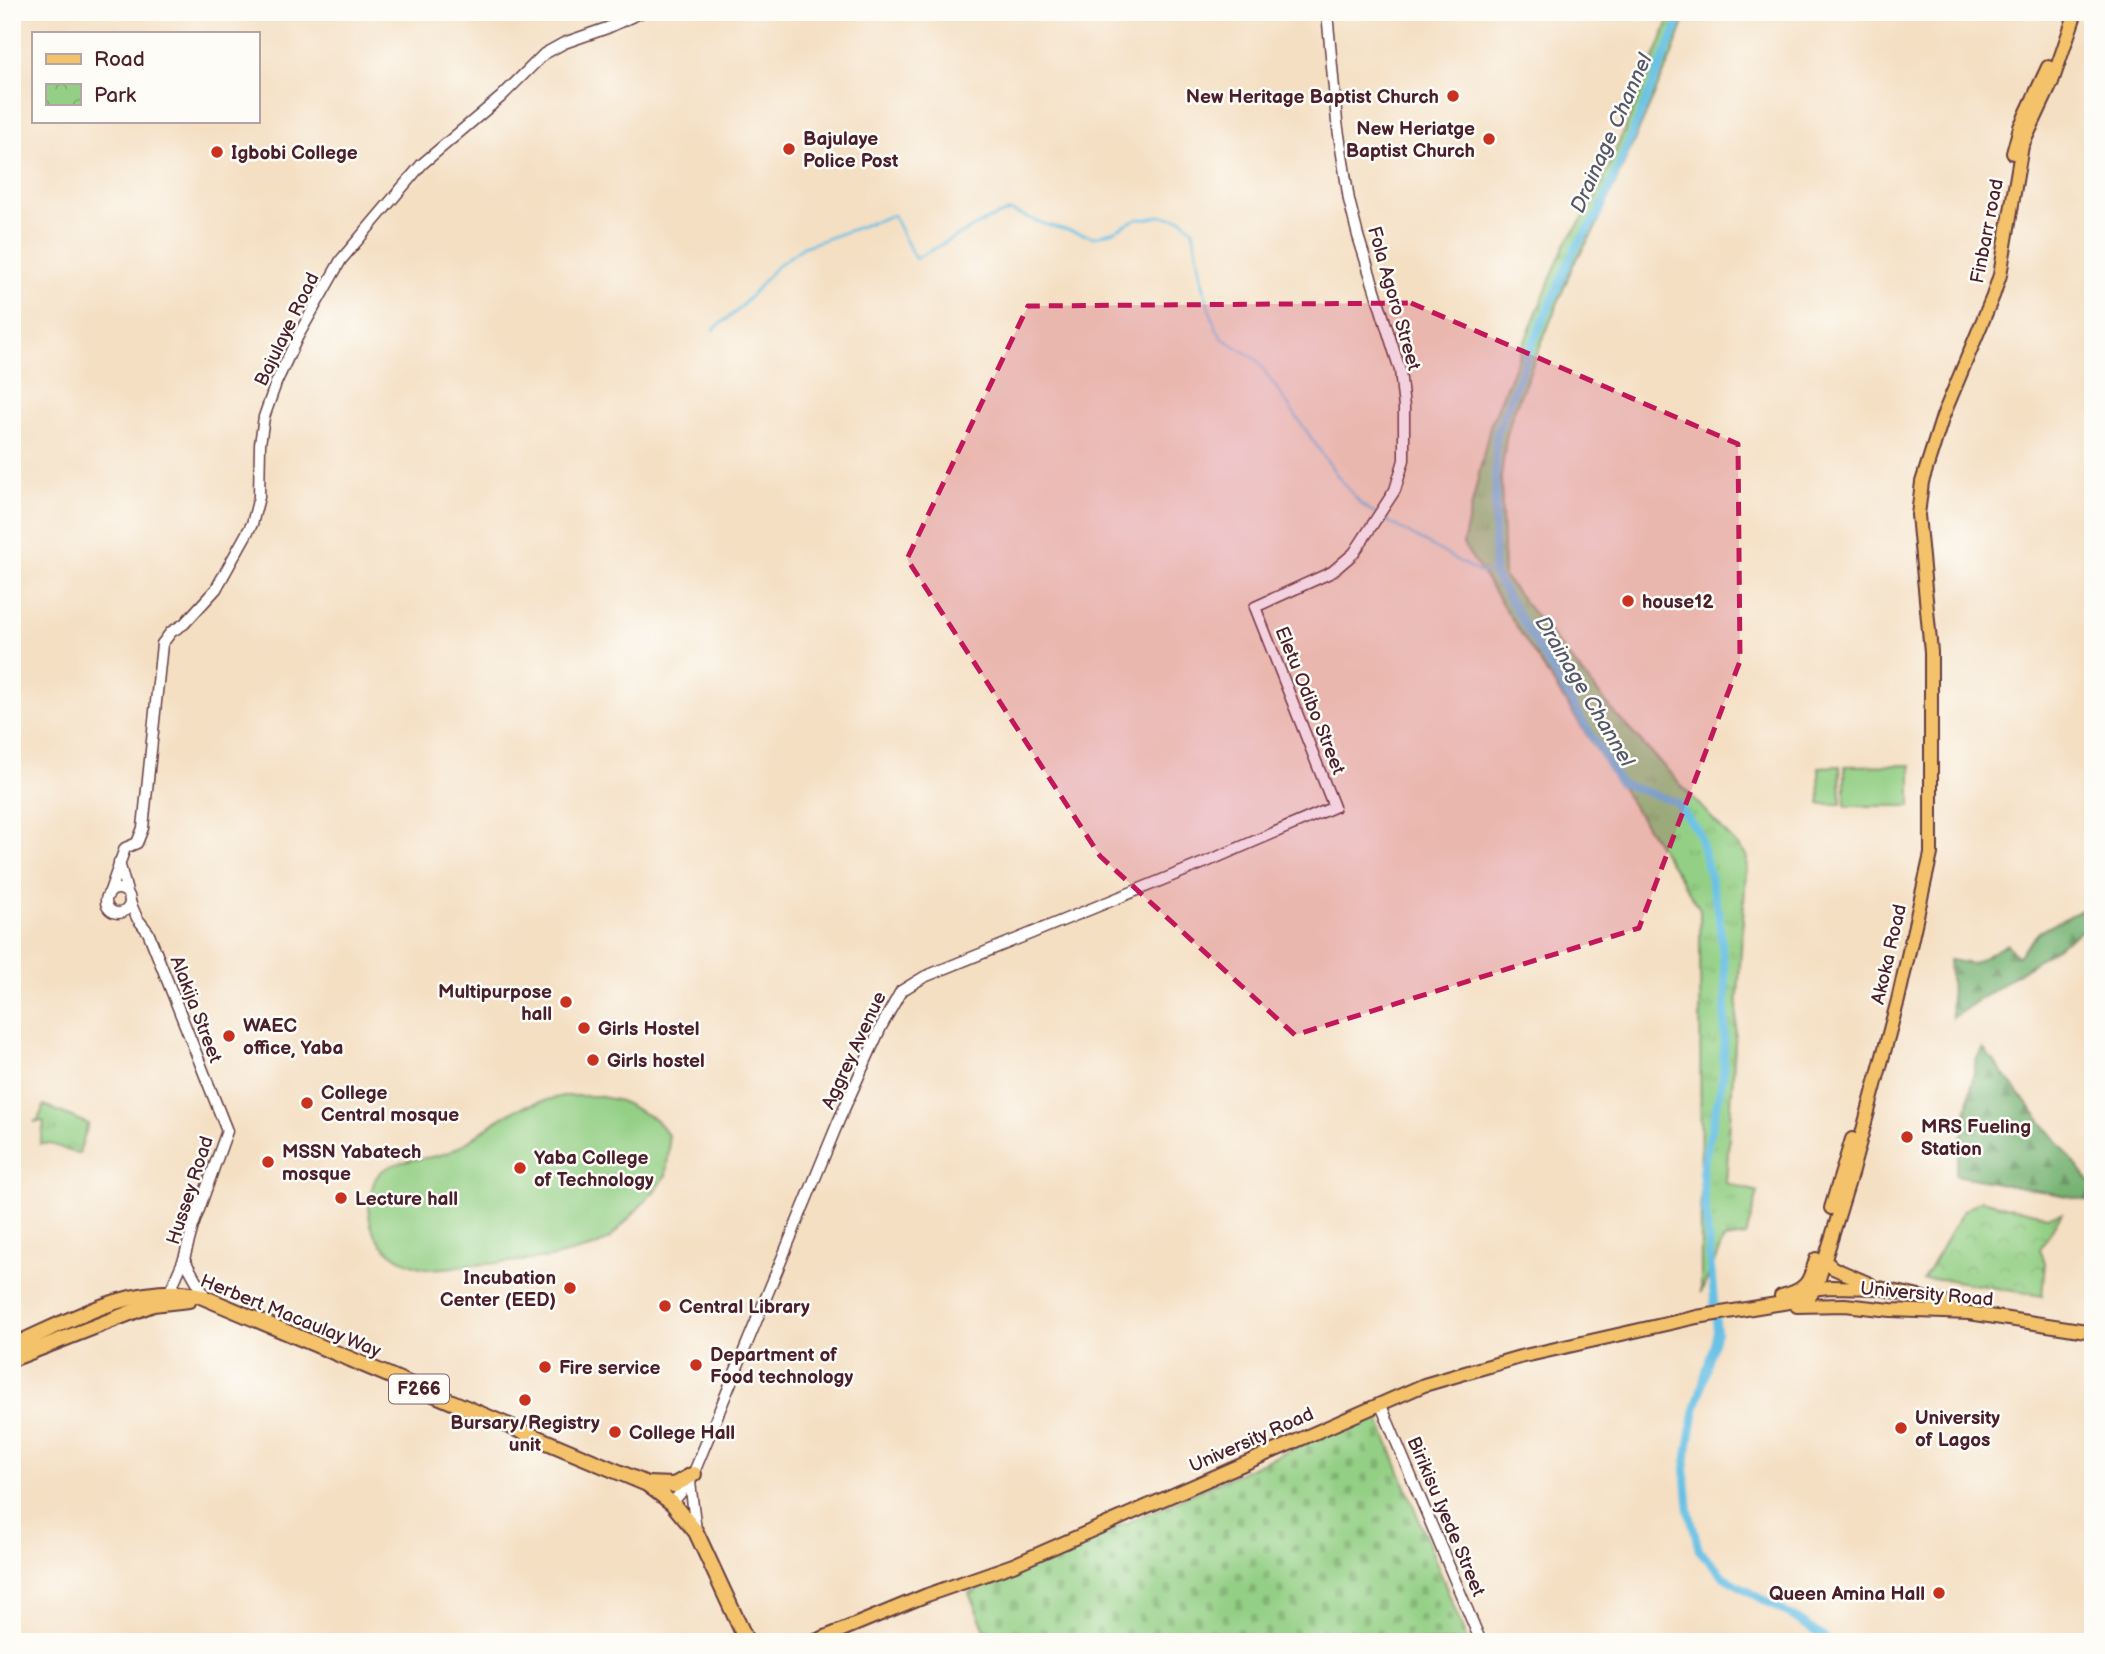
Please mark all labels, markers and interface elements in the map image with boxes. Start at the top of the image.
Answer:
legend [32,32,259,122]
text: Road [94,47,145,72]
water label: Drainage Channel [1565,49,1658,217]
text: Park [94,83,137,108]
place label: New Heritage Baptist Church [1186,86,1439,109]
marker: New Heritage Baptist Church [1445,88,1461,104]
place label: New Heriatge Baptist Church [1346,118,1475,163]
place label: Bajulaye Police Post [803,128,899,173]
marker: New Heriatge Baptist Church [1481,131,1497,147]
marker: Bajulaye Police Post [781,141,797,157]
place label: Igbobi College [231,142,358,165]
marker: Igbobi College [209,144,225,160]
street label: Finbarr road [1966,177,2009,285]
street label: Fola Agoro Street [1362,224,1425,373]
street label: Bajulaye Road [250,269,325,390]
place label: house12 [1642,591,1714,614]
marker: house12 [1620,593,1636,609]
water label: Drainage Channel [1530,611,1640,772]
street label: Eletu Odibo Street [1269,623,1350,778]
street label: Akoka Road [1867,902,1912,1007]
street label: Alakija Street [165,953,227,1066]
place label: Multipurpose hall [438,981,552,1026]
street label: Aggrey Avenue [817,988,892,1113]
marker: Multipurpose hall [558,994,574,1010]
place label: WAEC office, Yaba [243,1015,343,1060]
place label: Girls Hostel [598,1018,699,1041]
marker: Girls Hostel [576,1020,592,1036]
marker: WAEC office, Yaba [221,1028,237,1044]
place label: Girls hostel [607,1050,705,1073]
marker: Girls hostel [585,1052,601,1068]
place label: College Central mosque [321,1082,459,1127]
marker: College Central mosque [299,1095,315,1111]
place label: MRS Fueling Station [1921,1116,2031,1161]
marker: MRS Fueling Station [1899,1129,1915,1145]
street label: Hussey Road [162,1133,219,1248]
place label: MSSN Yabatech mosque [282,1141,421,1186]
place label: Yaba College of Technology [534,1147,654,1192]
marker: MSSN Yabatech mosque [260,1154,276,1170]
marker: Yaba College of Technology [512,1160,528,1176]
place label: Lecture hall [355,1188,458,1211]
marker: Lecture hall [333,1190,349,1206]
place label: Incubation Center (EED) [440,1267,556,1312]
street label: Herbert Macaulay Way [197,1270,384,1363]
street label: University Road [1859,1277,1994,1312]
marker: Incubation Center (EED) [562,1280,578,1296]
place label: Central Library [679,1296,810,1319]
marker: Central Library [657,1298,673,1314]
place label: Department of Food technology [710,1344,853,1389]
place label: Fire service [559,1357,661,1380]
marker: Department of Food technology [688,1357,704,1373]
marker: Fire service [537,1359,553,1375]
road number: F266 [389,1374,449,1404]
marker: Bursary/Registry unit [517,1392,533,1408]
street label: University Road [1186,1403,1317,1478]
place label: University of Lagos [1915,1407,2000,1452]
place label: Bursary/Registry unit [450,1412,600,1457]
marker: University of Lagos [1893,1420,1909,1436]
place label: College Hall [629,1422,735,1445]
marker: College Hall [607,1424,623,1440]
street label: Birikisu Iyede Street [1402,1433,1490,1600]
place label: Queen Amina Hall [1769,1583,1925,1606]
marker: Queen Amina Hall [1931,1585,1947,1601]

